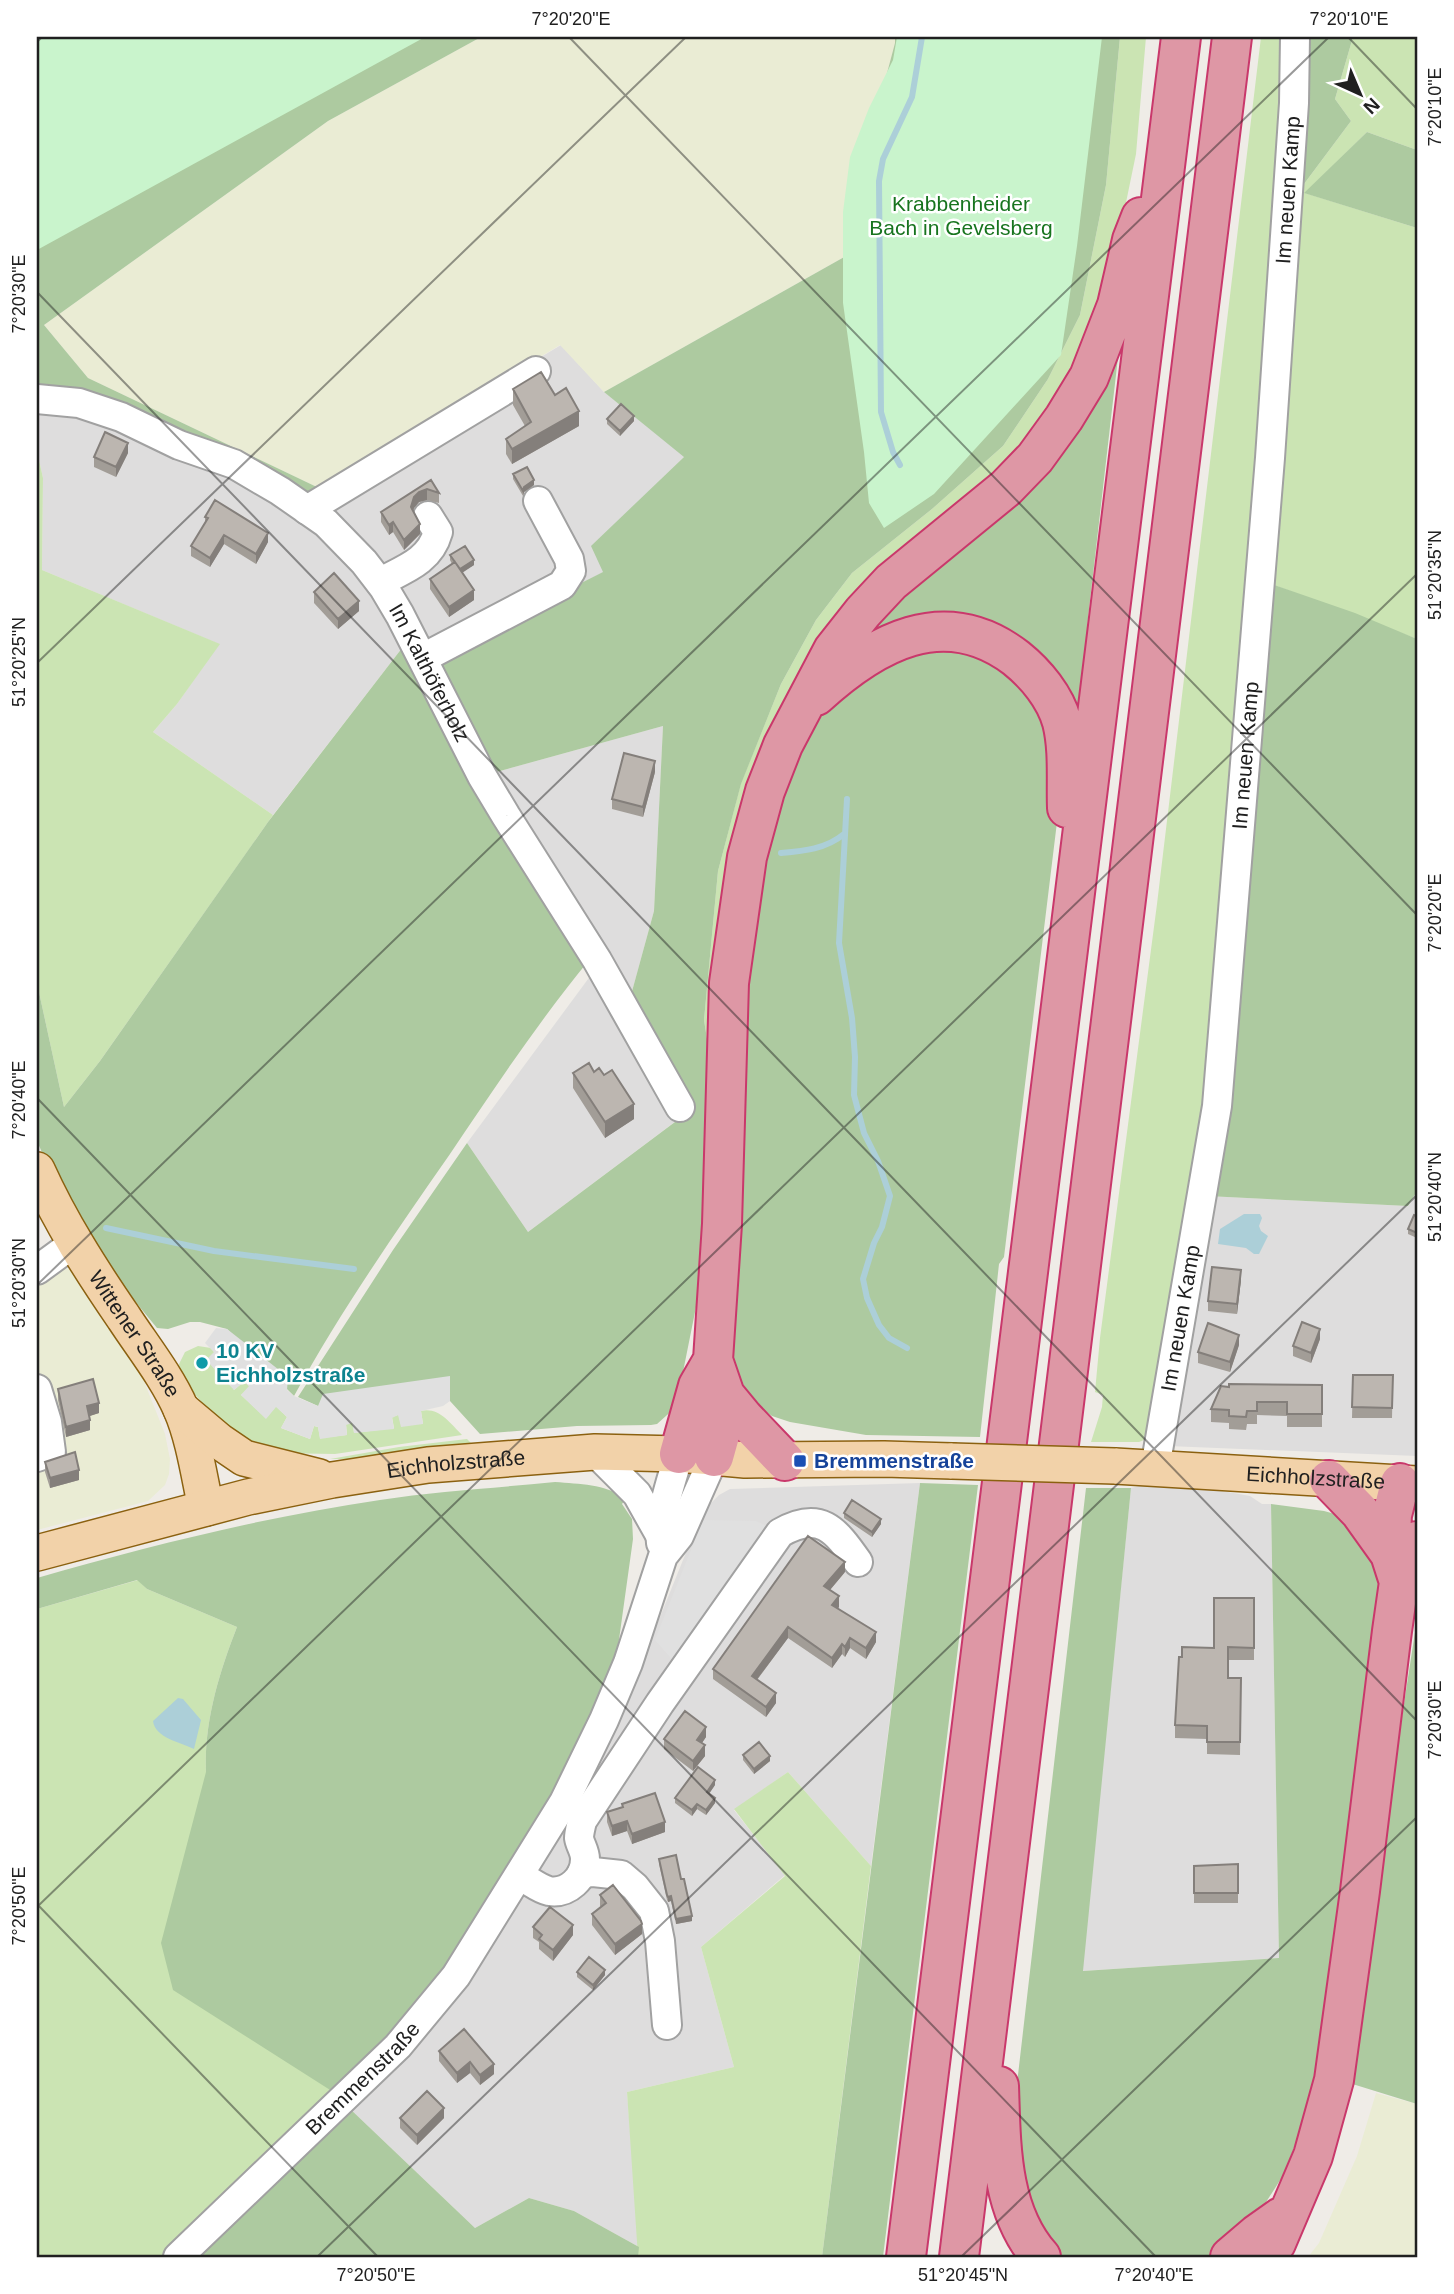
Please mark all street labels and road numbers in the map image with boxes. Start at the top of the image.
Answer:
street label: Im neuen Kamp [1271,115,1304,265]
street label: Im Kalthöferholz [385,599,475,746]
street label: Im neuen Kamp [1228,681,1263,830]
street label: Im neuen Kamp [1156,1243,1204,1393]
street label: Wittener Straße [85,1266,185,1401]
street label: Eichholzstraße [385,1445,526,1482]
street label: Eichholzstraße [1246,1462,1386,1493]
street label: Bremmenstraße [301,2017,424,2139]

